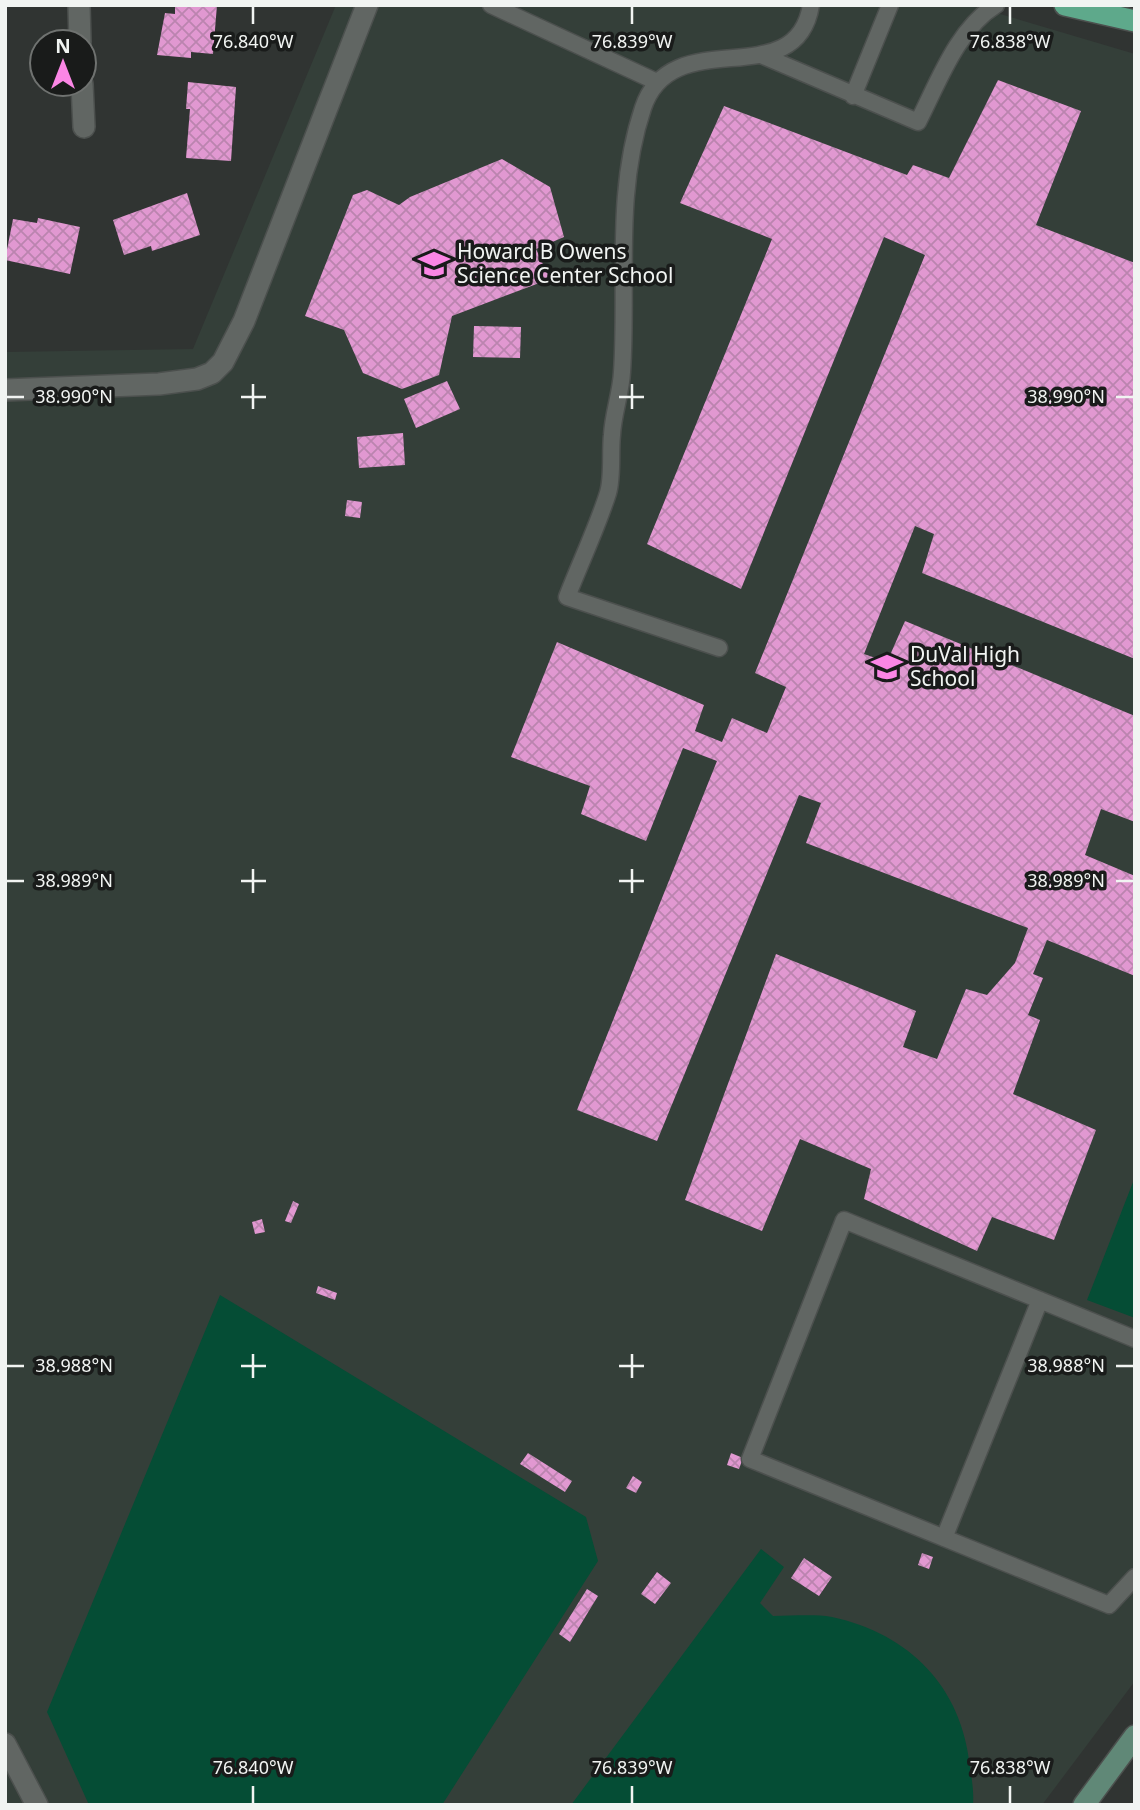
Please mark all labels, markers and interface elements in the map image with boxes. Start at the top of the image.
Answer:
north arrow [28,28,98,98]
text: 76.840°W [213,29,294,53]
text: 76.839°W [592,29,673,53]
text: 76.838°W [970,29,1051,53]
text: N [55,33,71,59]
place label: Howard B Owens Science Center School [457,237,673,289]
school or university icon: Howard B Owens Science Center School [417,247,451,281]
text: 38.990°N [35,384,113,408]
text: 38.990°N [1027,384,1105,408]
place label: DuVal High School [910,640,1020,692]
school or university icon: DuVal High School [870,650,904,684]
text: 38.989°N [35,868,113,892]
text: 38.989°N [1027,868,1105,892]
text: 38.988°N [35,1353,113,1377]
text: 38.988°N [1027,1353,1105,1377]
text: 76.840°W [213,1755,294,1779]
text: 76.839°W [592,1755,673,1779]
text: 76.838°W [970,1755,1051,1779]

